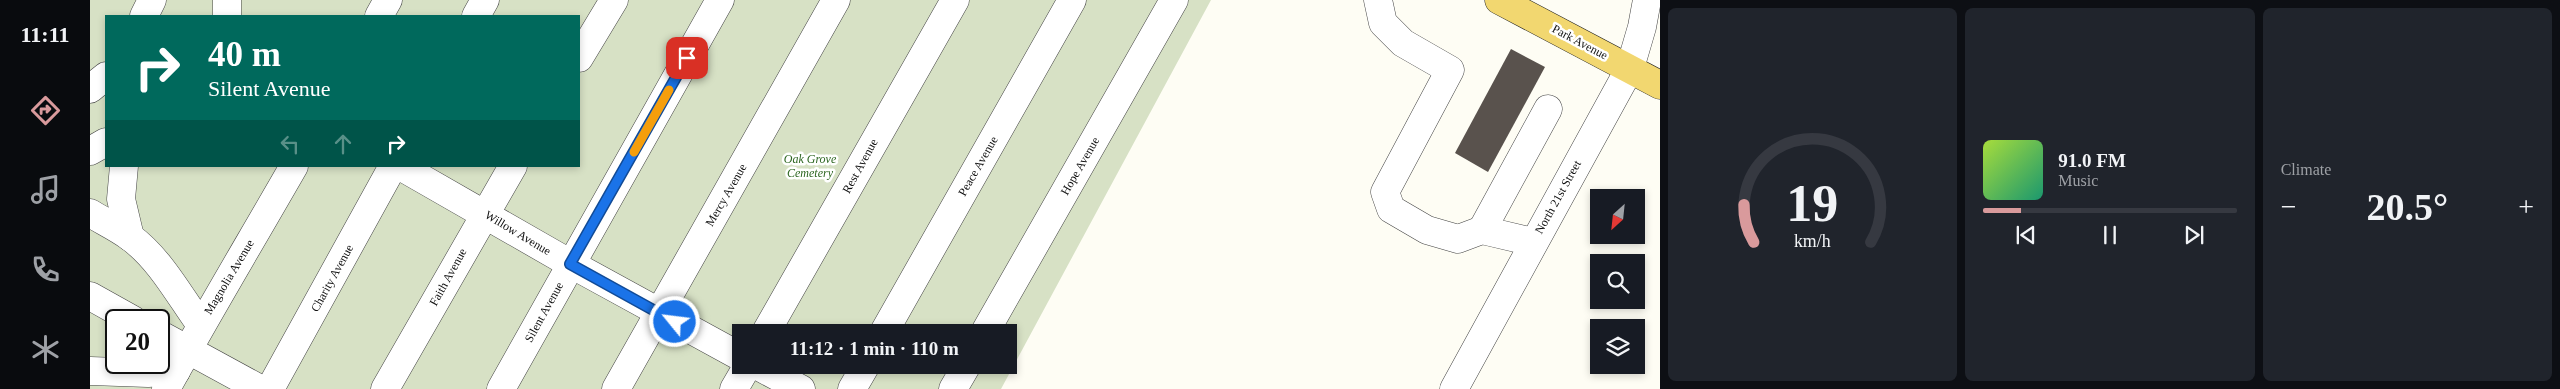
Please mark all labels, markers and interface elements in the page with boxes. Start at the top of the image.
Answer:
text: 11:11 [21,22,69,47]
street label: Park Avenue [1550,22,1610,62]
icon: right [125,35,190,100]
text: 40 m [208,35,281,74]
pin [666,37,708,79]
icon: arrive [673,44,701,72]
text: Silent Avenue [208,76,330,101]
icon: directions [28,93,63,128]
icon: left [276,130,304,158]
icon: ahead [329,130,357,158]
icon: right [382,130,410,158]
street label: Peace Avenue [955,134,1001,198]
street label: Hope Avenue [1058,134,1102,198]
street label: Rest Avenue [839,136,881,196]
text: 91.0 FM [2058,150,2126,171]
park label: Oak Grove Cemetery [784,152,837,180]
street label: North 21st Street [1532,157,1584,236]
street label: Mercy Avenue [702,161,750,229]
text: Climate [2281,161,2331,178]
icon: music [28,172,63,207]
text: Music [2058,172,2098,189]
text: 19 [1787,175,1839,232]
text: 20.5° [2366,186,2448,228]
north arrow [1590,189,1645,244]
map controls [1590,189,1645,374]
text: − [2281,191,2296,222]
text: + [2518,191,2534,222]
street label: Willow Avenue [483,208,553,258]
icon: previous [2012,221,2040,249]
icon: pause [2096,221,2124,249]
icon: next [2180,221,2208,249]
text: km/h [1794,231,1831,251]
street label: Magnolia Avenue [201,237,257,317]
street label: Charity Avenue [308,242,356,314]
street label: Faith Avenue [427,246,469,308]
icon: phone [28,252,63,287]
button: search [1590,254,1645,309]
street label: Silent Avenue [522,279,566,345]
position arrow [648,295,700,347]
speed limit sign: 20 [105,309,170,374]
button: layers [1590,319,1645,374]
icon: climate [28,332,63,367]
text: 11:12 · 1 min · 110 m [790,338,959,359]

